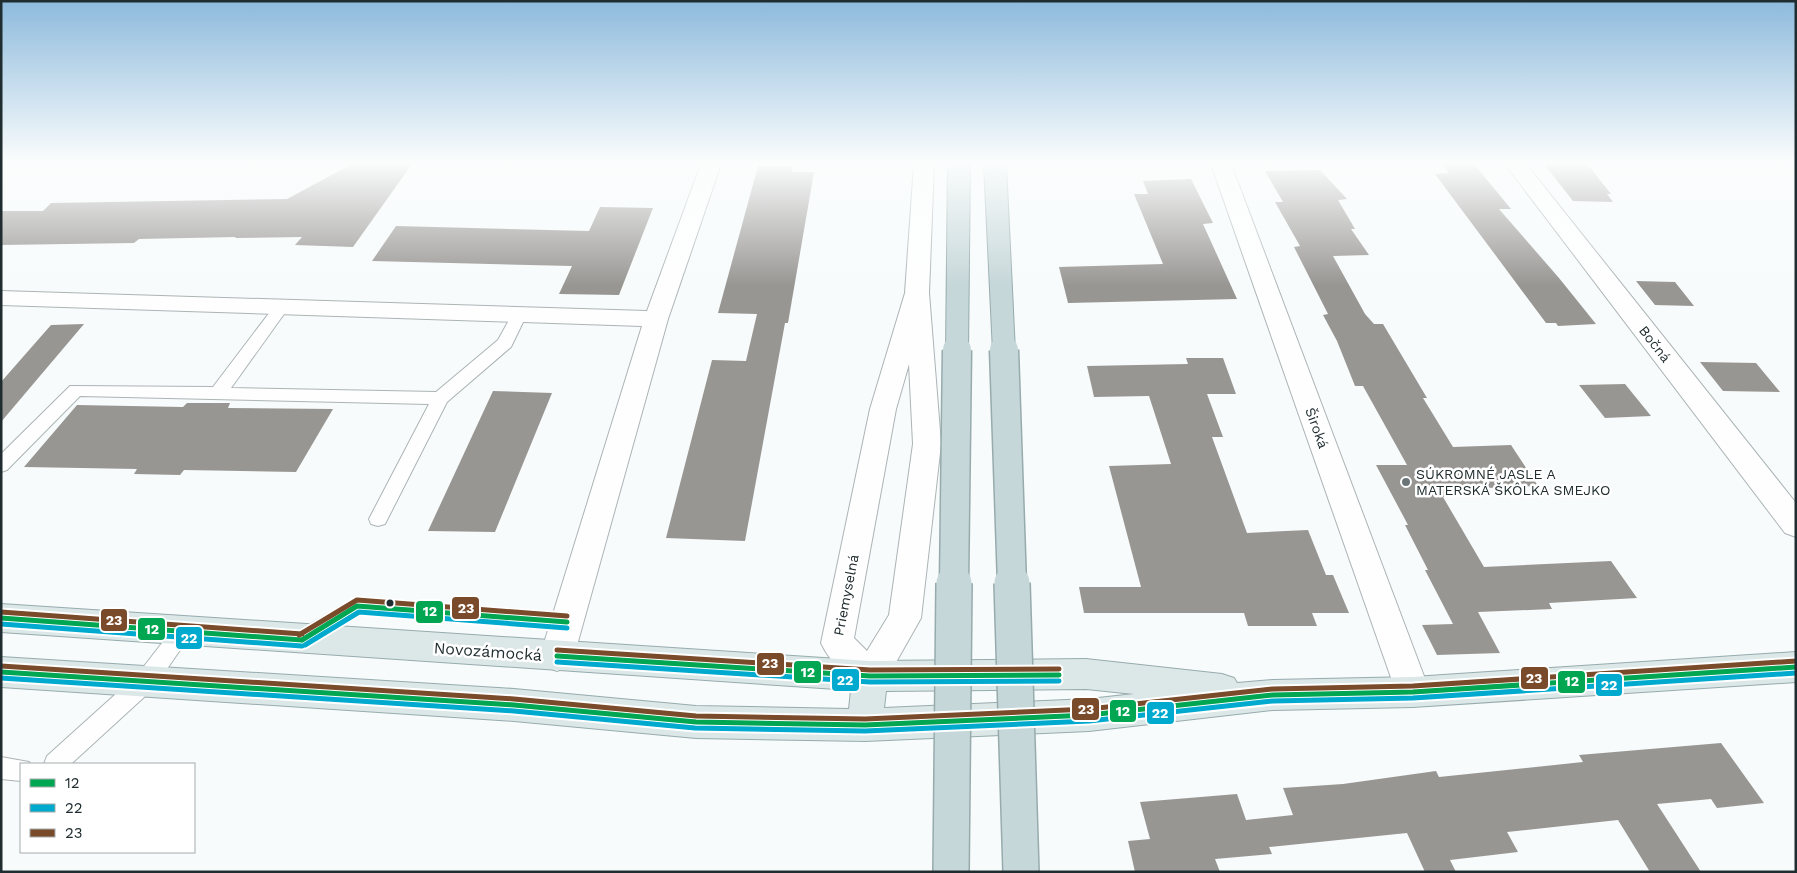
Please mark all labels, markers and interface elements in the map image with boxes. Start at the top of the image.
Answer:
street label: Bočná [1636,323,1674,366]
street label: Široká [1302,405,1332,451]
place label: SÚKROMNÉ JASLE A MATERSKÁ ŠKÔLKA SMEJKO [1416,466,1610,498]
marker: SÚKROMNÉ JASLE A MATERSKÁ ŠKÔLKA SMEJKO [1400,476,1412,488]
street label: Priemyselná [830,553,862,637]
line badge: 23 [451,596,480,620]
unlabelled marker [385,598,395,608]
line badge: 12 [415,600,444,624]
text: 23 [458,600,474,616]
text: 12 [423,603,437,619]
line badge: 23 [100,608,128,632]
text: 23 [106,612,122,628]
line badge: 12 [137,617,166,641]
text: 12 [145,621,159,637]
line badge: 22 [175,626,203,650]
text: 22 [181,630,197,646]
street label: Novozámocká [433,638,543,665]
line badge: 23 [756,652,785,676]
text: 23 [762,655,778,671]
line badge: 12 [793,660,822,684]
text: 12 [801,664,815,680]
line badge: 23 [1520,666,1549,690]
line badge: 22 [831,668,860,692]
text: 23 [1526,670,1542,686]
line badge: 12 [1557,670,1586,694]
text: 22 [837,672,853,688]
text: 12 [1565,673,1579,689]
line badge: 22 [1595,673,1623,697]
text: 22 [1601,677,1617,693]
line badge: 23 [1071,697,1100,721]
line badge: 12 [1109,699,1137,723]
text: 23 [1078,701,1094,717]
line badge: 22 [1146,701,1175,725]
text: 12 [1116,703,1130,719]
text: 22 [1152,705,1168,721]
legend [20,763,195,853]
text: 12 [65,774,80,792]
text: 22 [65,799,83,817]
text: 23 [65,824,83,842]

